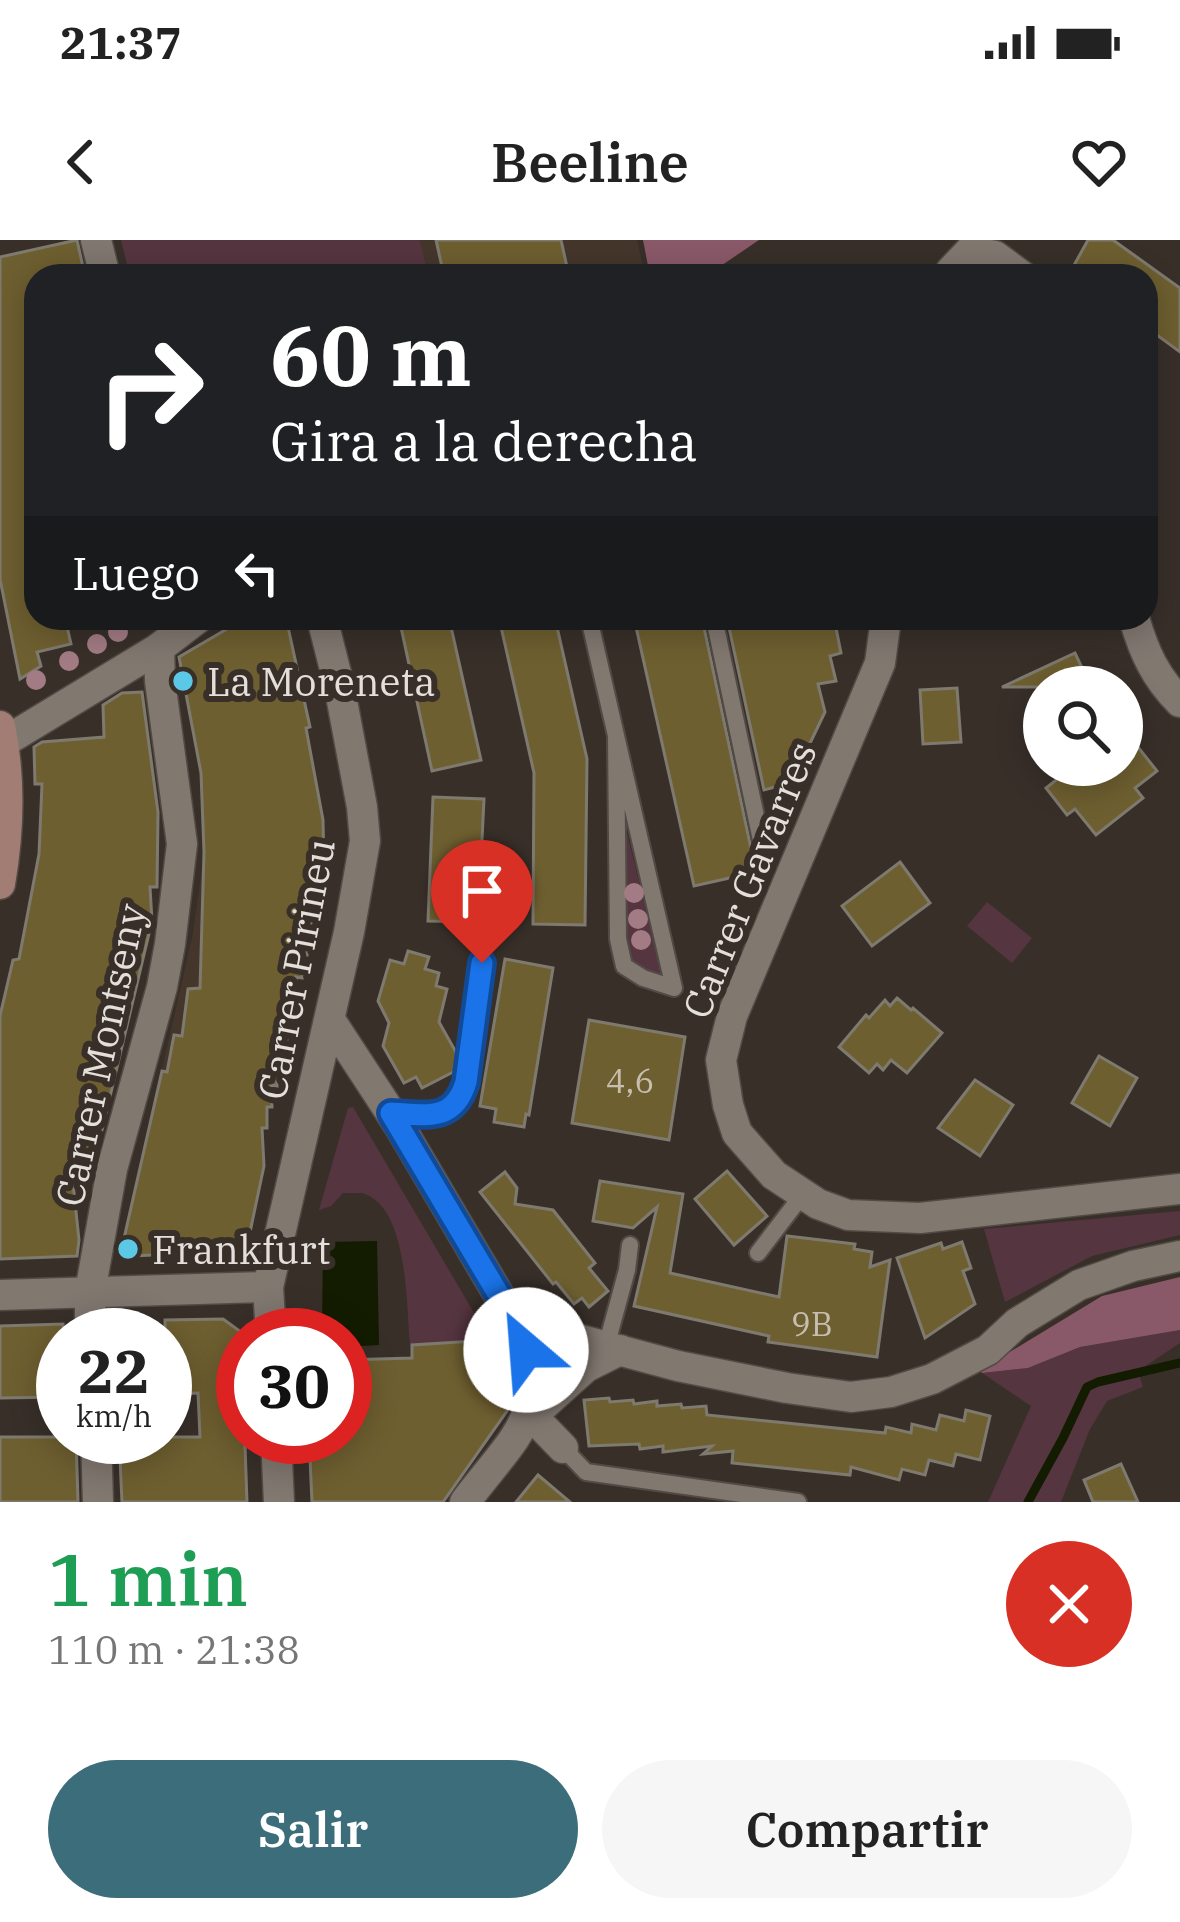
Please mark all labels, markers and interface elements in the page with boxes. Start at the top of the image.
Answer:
text: 21:37 [60,13,182,71]
text: Beeline [491,127,689,197]
icon: back [48,129,114,195]
icon: heart [1066,129,1132,195]
text: 60 m [270,300,472,409]
icon: right [72,312,228,468]
text: Gira a la derecha [270,406,698,476]
icon: left [224,540,290,606]
text: Luego [72,544,200,602]
place label: La Moreneta [207,656,436,707]
map controls [1023,666,1143,786]
button: search [1023,666,1143,786]
marker: La Moreneta [170,668,196,694]
street label: Carrer Gavarres [670,734,828,1026]
street label: Carrer Pirineu [246,834,346,1104]
pin [431,840,533,963]
icon: arrive [449,858,515,924]
street label: Carrer Montseny [43,899,157,1211]
house number: 4,6 [606,1059,654,1102]
place label: Frankfurt [152,1224,331,1275]
marker: Frankfurt [115,1236,141,1262]
position arrow [463,1287,589,1413]
house number: 9B [791,1302,833,1345]
speed limit sign: 30 [216,1308,372,1464]
text: 22 [78,1331,150,1410]
text: km/h [76,1396,152,1435]
text: 1 min [48,1532,248,1626]
button: close [1006,1541,1132,1667]
text: 110 m · 21:38 [48,1624,300,1675]
button: Salir [48,1760,578,1898]
button: Compartir [602,1760,1132,1898]

